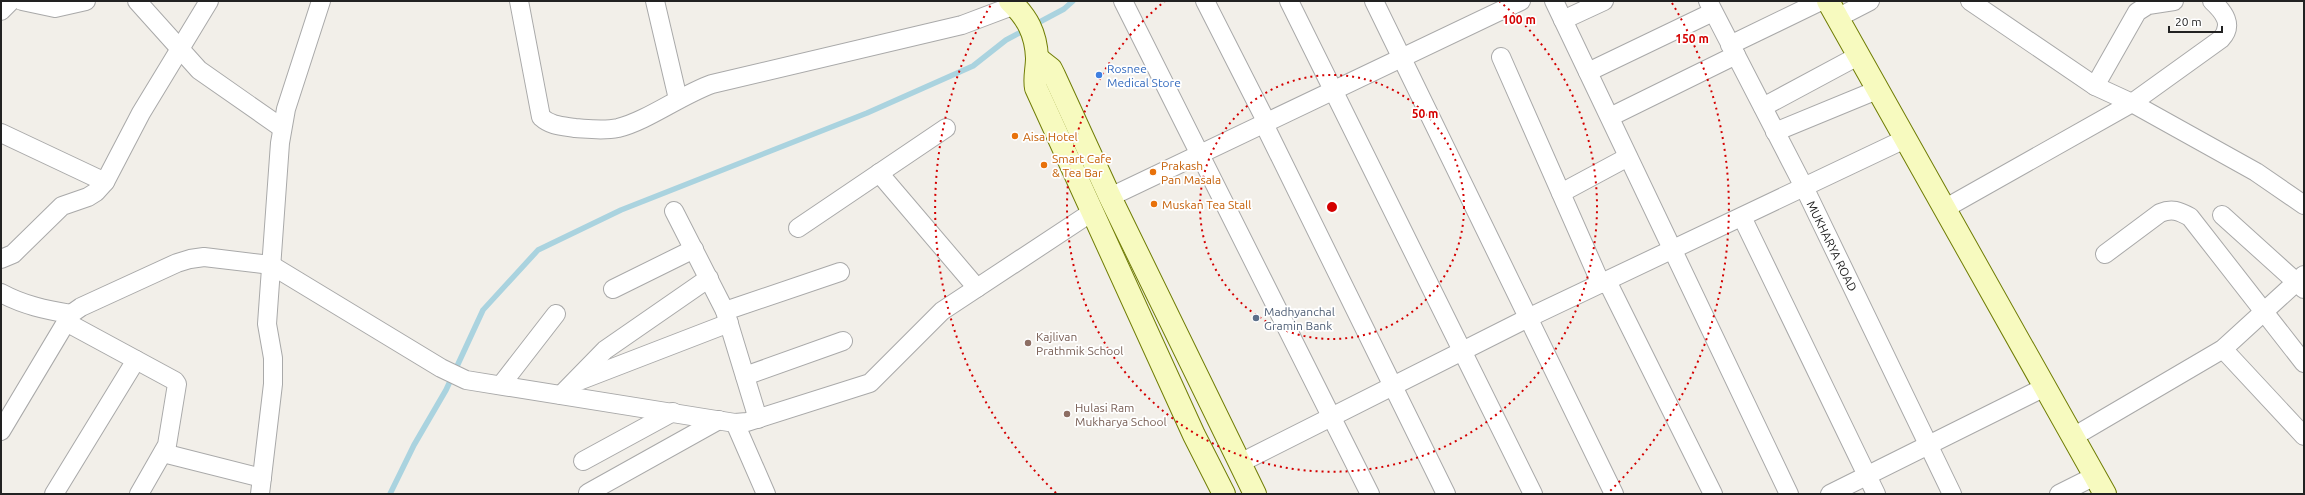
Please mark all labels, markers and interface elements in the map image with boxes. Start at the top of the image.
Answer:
scale bar [2169,8,2222,34]
text: 100 m [1502,13,1536,26]
text: 20 m [2175,15,2202,28]
text: 150 m [1675,32,1709,45]
place label: Rosnee Medical Store [1107,62,1181,89]
marker: Rosnee Medical Store [1094,70,1104,80]
text: 50 m [1412,107,1438,120]
place label: Aisa Hotel [1023,130,1078,143]
marker: Aisa Hotel [1010,131,1020,141]
place label: Smart Cafe & Tea Bar [1052,152,1112,179]
place label: Prakash Pan Masala [1161,159,1221,186]
marker: Smart Cafe & Tea Bar [1039,160,1049,170]
marker: Prakash Pan Masala [1148,167,1158,177]
place label: Muskan Tea Stall [1162,198,1251,211]
marker: Muskan Tea Stall [1149,199,1159,209]
street label: MUKHARYA ROAD [1804,199,1860,293]
centre of rings [1325,200,1339,214]
place label: Madhyanchal Gramin Bank [1264,305,1335,332]
marker: Madhyanchal Gramin Bank [1251,313,1261,323]
place label: Kajlivan Prathmik School [1036,330,1123,357]
marker: Kajlivan Prathmik School [1023,338,1033,348]
place label: Hulasi Ram Mukharya School [1075,401,1167,428]
marker: Hulasi Ram Mukharya School [1062,409,1072,419]

